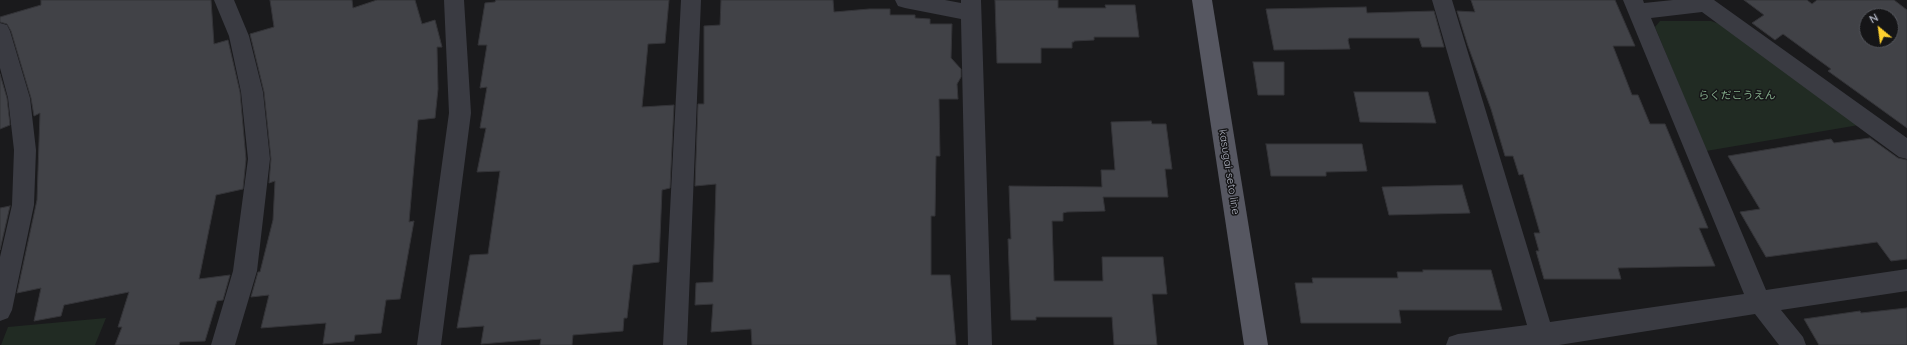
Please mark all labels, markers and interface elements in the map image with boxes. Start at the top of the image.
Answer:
north arrow [1859,8,1899,48]
text: N [1867,10,1881,26]
park label: らくだこうえん [1699,89,1775,103]
street label: kasugai-seto line [1216,128,1242,216]

